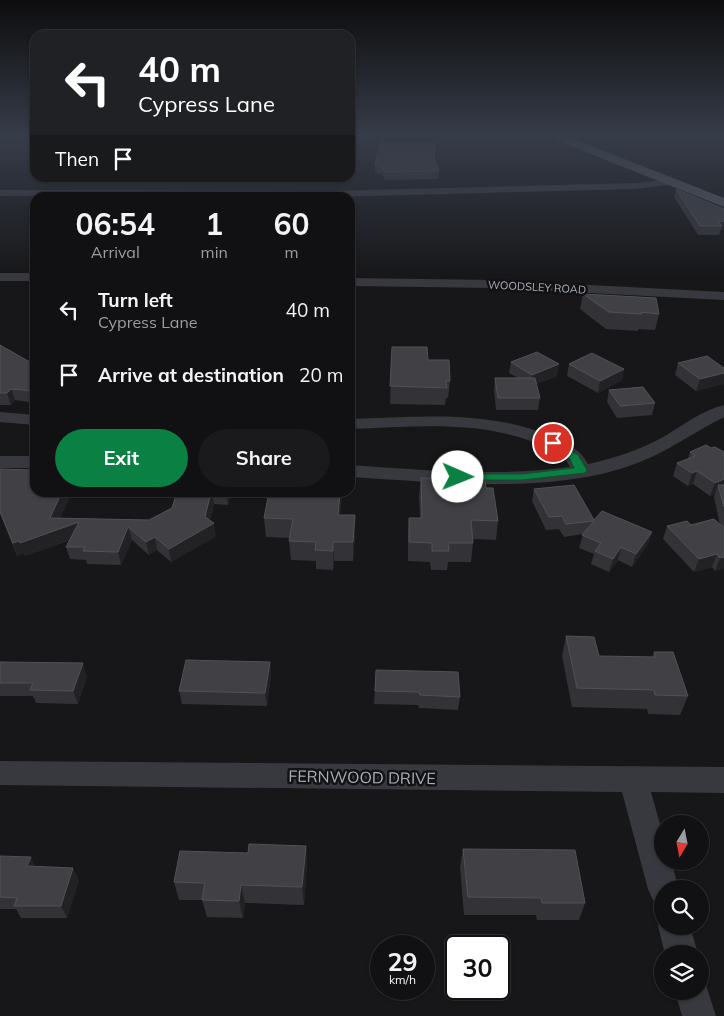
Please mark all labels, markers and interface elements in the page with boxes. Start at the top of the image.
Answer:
text: 40 m [138,47,221,91]
icon: left [55,50,120,115]
text: Cypress Lane [138,90,275,118]
icon: arrive [109,145,137,173]
text: Then [55,147,99,171]
text: 06:54 [76,205,155,243]
text: 1 [205,205,223,243]
text: 60 [273,205,309,243]
text: Arrival [91,242,140,262]
text: min [201,242,228,262]
text: m [284,242,298,262]
street label: WOODSLEY ROAD [488,277,586,297]
text: Turn left [98,288,173,312]
icon: left [55,296,83,324]
text: 40 m [286,298,330,322]
text: Cypress Lane [98,312,198,332]
icon: arrive [55,361,83,389]
text: Arrive at destination [98,363,284,387]
text: 20 m [299,363,343,387]
pin [532,422,574,464]
button: Exit [55,429,188,487]
button: Share [198,429,330,487]
icon: arrive [539,429,567,457]
position arrow [431,450,483,502]
street label: FERNWOOD DRIVE [288,766,436,788]
north arrow [654,815,709,870]
map controls [654,815,709,1000]
button: search [654,880,709,935]
speed limit sign: 30 [445,935,510,1000]
button: layers [654,945,709,1000]
text: 29 [387,946,418,977]
text: km/h [389,972,416,987]

